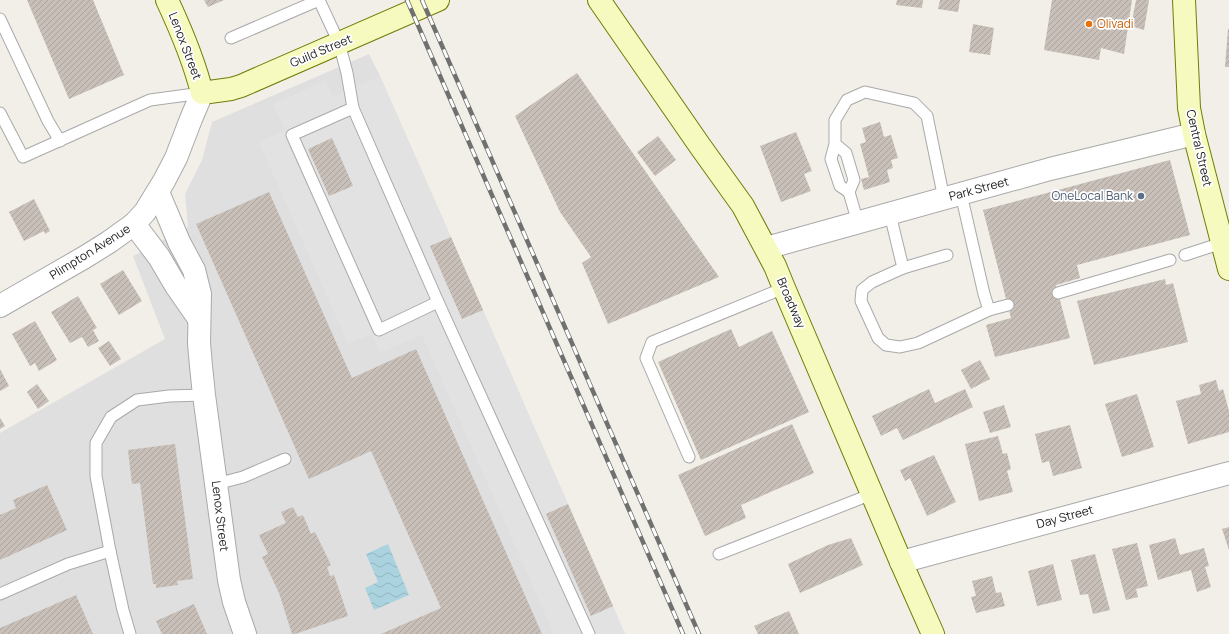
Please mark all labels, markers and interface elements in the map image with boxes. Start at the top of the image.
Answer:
street label: Lenox Street [165,10,206,82]
place label: Olivadi [1097,15,1134,32]
marker: Olivadi [1084,19,1094,29]
street label: Guild Street [287,30,355,71]
street label: Central Street [1182,108,1217,188]
street label: Park Street [947,172,1011,205]
place label: OneLocal Bank [1051,187,1134,204]
marker: OneLocal Bank [1136,191,1146,201]
street label: Plimpton Avenue [46,220,133,283]
street label: Broadway [773,275,810,332]
street label: Lenox Street [208,480,233,552]
street label: Day Street [1034,501,1095,532]

